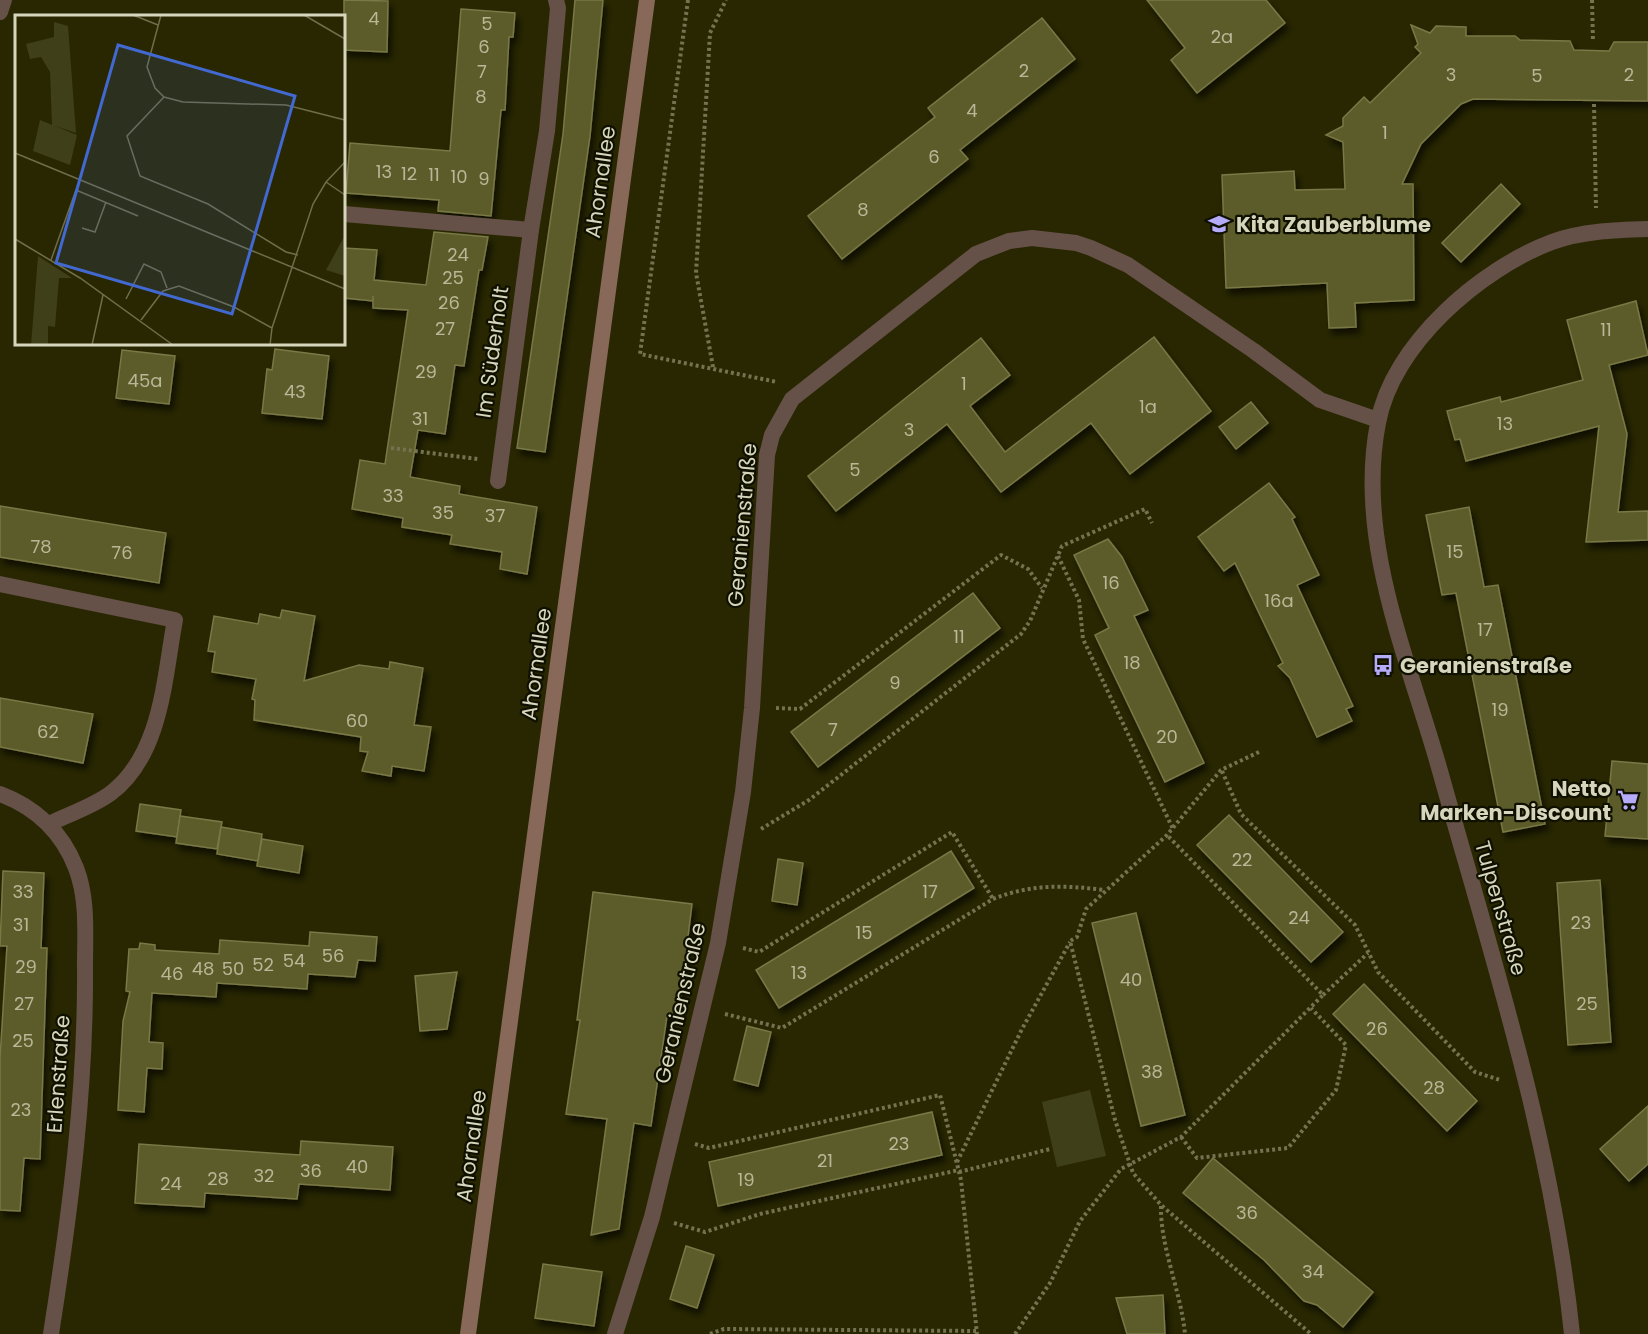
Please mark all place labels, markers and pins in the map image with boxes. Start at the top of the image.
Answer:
place label: Kita Zauberblume [1236,210,1431,239]
school or university icon: Kita Zauberblume [1207,212,1231,236]
place label: Geranienstraße [1400,651,1572,680]
bus stop icon: Geranienstraße [1371,653,1395,677]
place label: Netto Marken-Discount [1420,774,1611,827]
supermarket icon: Netto Marken-Discount [1616,788,1640,812]

